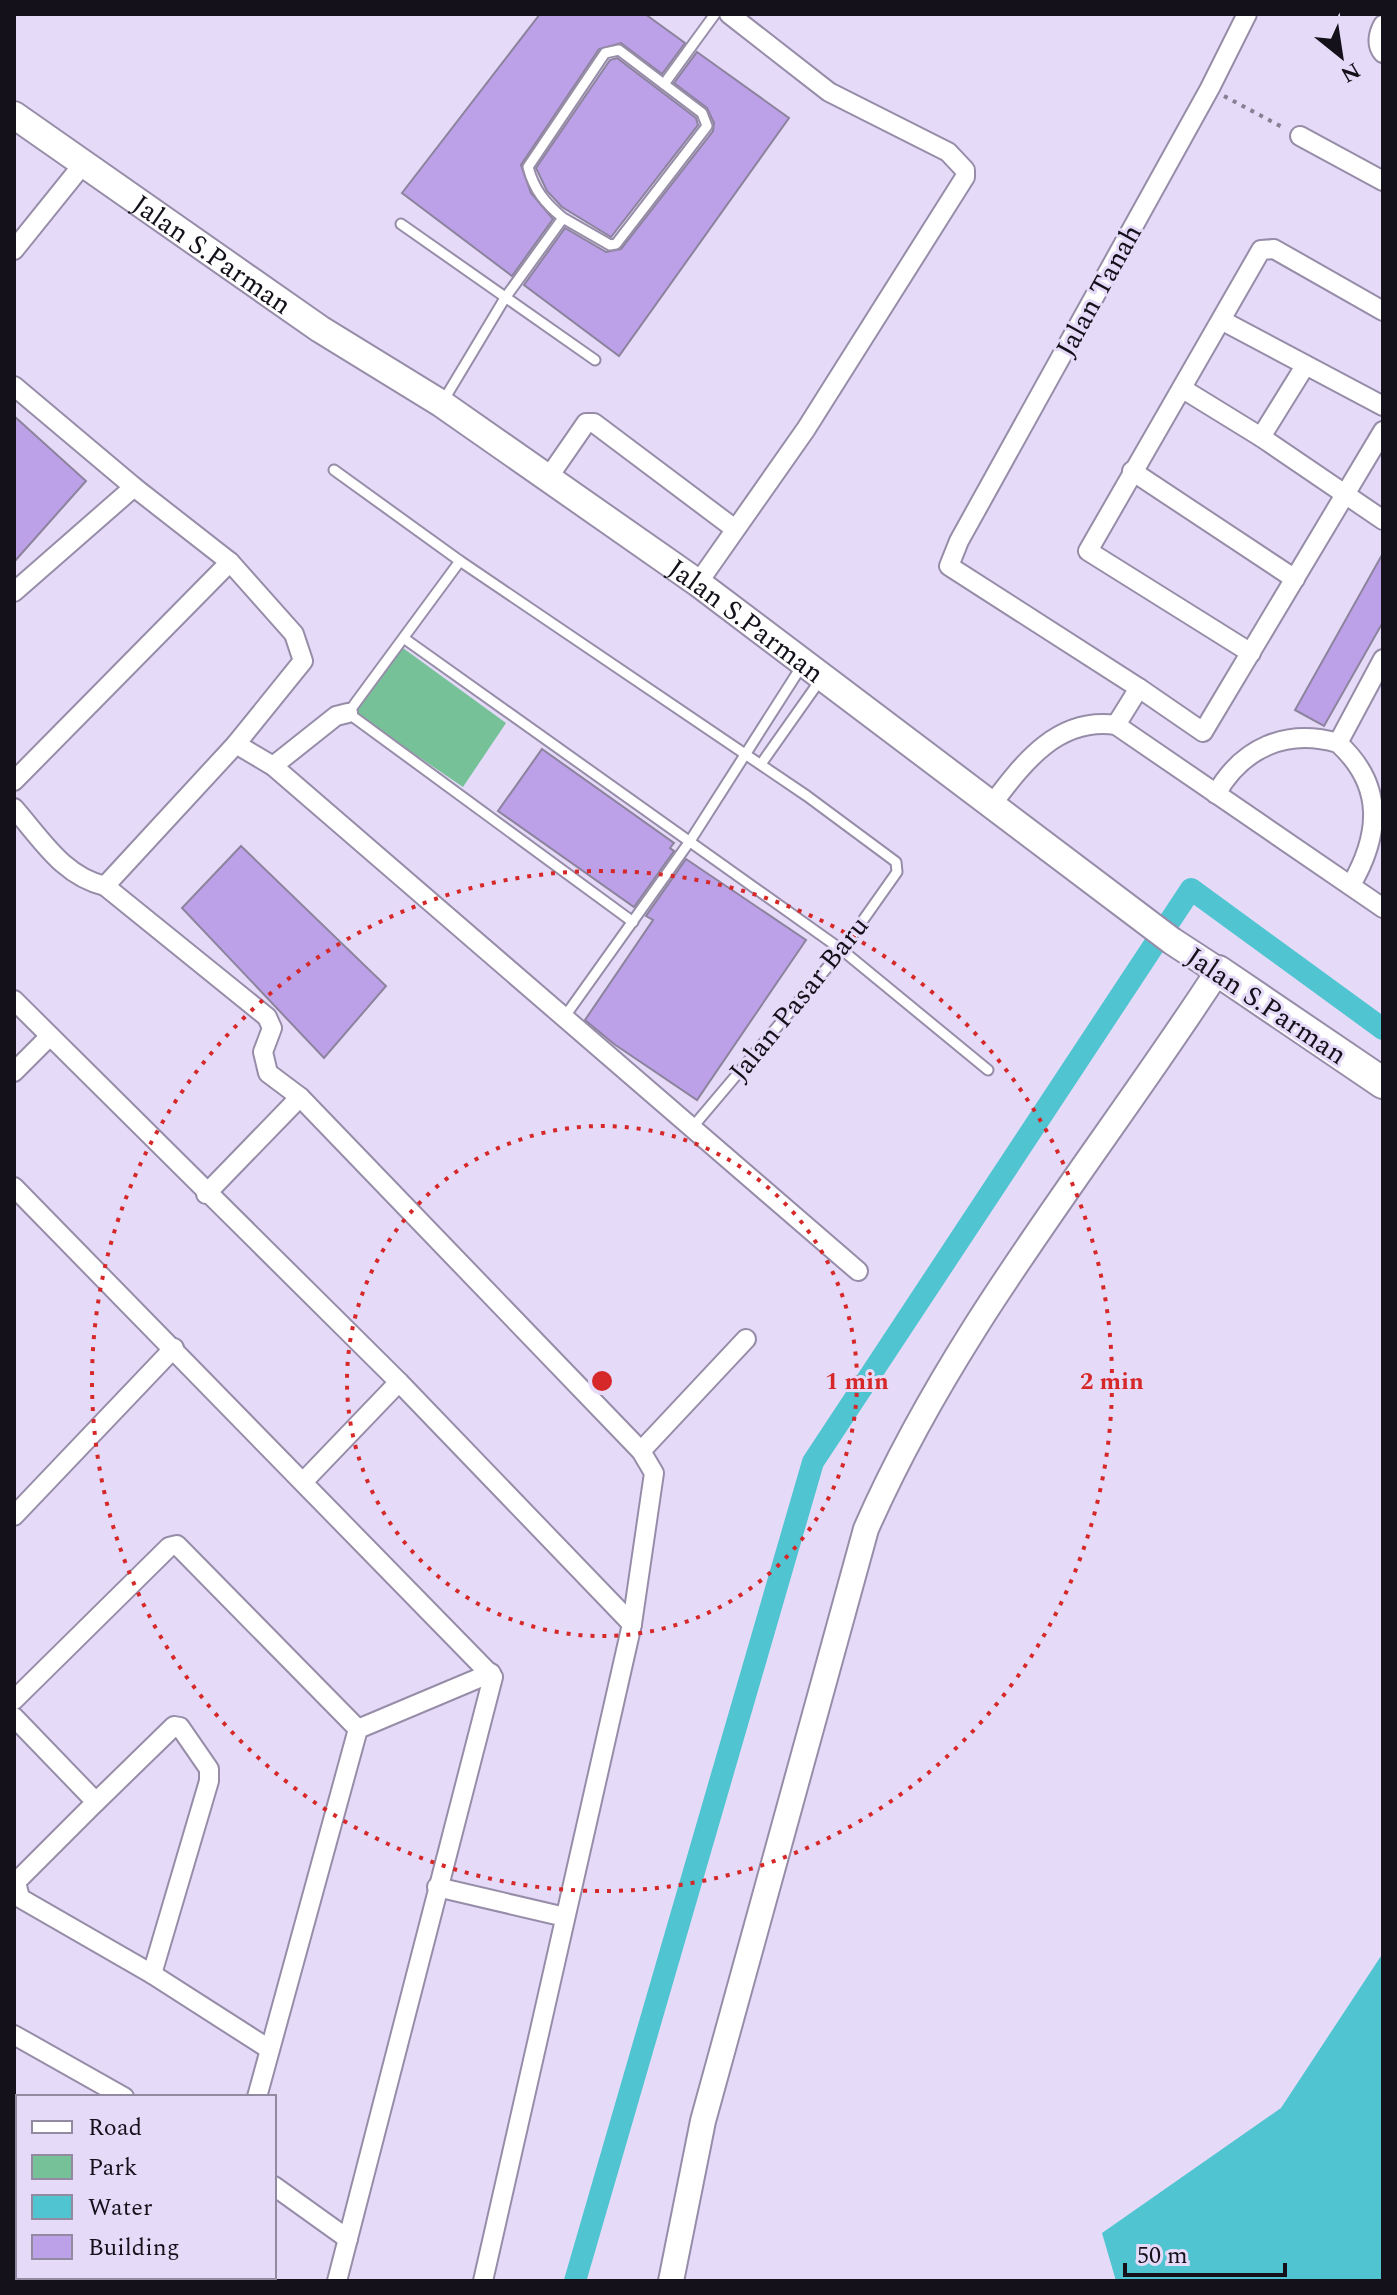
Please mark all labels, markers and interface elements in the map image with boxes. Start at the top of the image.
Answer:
north arrow [1301,16,1381,96]
text: N [1334,53,1366,91]
street label: Jalan S.Parman [123,184,300,326]
street label: Jalan Tanah [1045,216,1154,365]
street label: Jalan S.Parman [658,548,833,694]
street label: Jalan Pasar Baru [719,907,880,1091]
street label: Jalan S.Parman [1177,936,1355,1076]
text: 1 min [825,1364,889,1400]
text: 2 min [1080,1364,1144,1400]
centre of rings [588,1367,616,1395]
legend [16,2095,276,2279]
text: Road [88,2110,142,2146]
text: Park [88,2150,138,2186]
text: Water [88,2190,152,2226]
scale bar [1125,2227,1285,2277]
text: Building [88,2230,180,2266]
text: 50 m [1137,2238,1188,2274]

